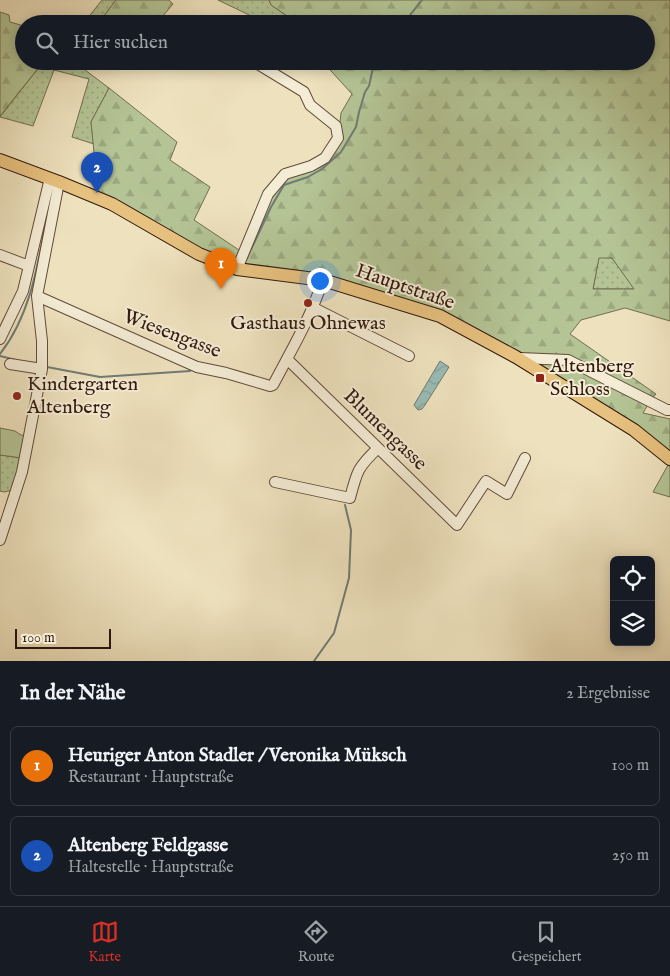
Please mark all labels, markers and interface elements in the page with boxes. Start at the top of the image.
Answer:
search box [15,15,655,70]
icon: search [33,29,61,57]
text: Hier suchen [73,31,168,55]
pin: 2 [81,152,113,193]
pin: 1 [205,248,237,289]
street label: Hauptstraße [352,258,458,316]
your location [307,268,333,294]
marker: Gasthaus Ohnewas [302,297,314,309]
street label: Wiesengasse [119,304,225,364]
place label: Gasthaus Ohnewas [230,311,386,336]
place label: Altenberg Schloss [549,354,635,402]
place label: Kindergarten Altenberg [26,372,139,420]
marker: Altenberg Schloss [534,372,546,384]
street label: Blumengasse [338,384,432,476]
marker: Kindergarten Altenberg [11,390,23,402]
map controls [610,556,655,646]
button: locate [610,556,655,601]
button: layers [610,601,655,646]
scale bar [15,626,111,649]
text: 100 m [22,629,55,647]
text: In der Nähe [20,680,126,707]
text: 2 Ergebnisse [566,684,650,704]
text: Heuriger Anton Stadler / Veronika Müksch [68,744,407,768]
text: 1 [34,756,40,776]
text: 100 m [612,756,649,776]
text: Restaurant · Hauptstraße [68,768,234,788]
text: Altenberg Feldgasse [68,834,228,858]
text: 2 [33,846,41,866]
text: 250 m [612,846,649,866]
text: Haltestelle · Hauptstraße [68,858,234,878]
tab: Karte [88,918,121,966]
tab: Route [298,918,335,966]
tab: Gespeichert [512,918,581,966]

